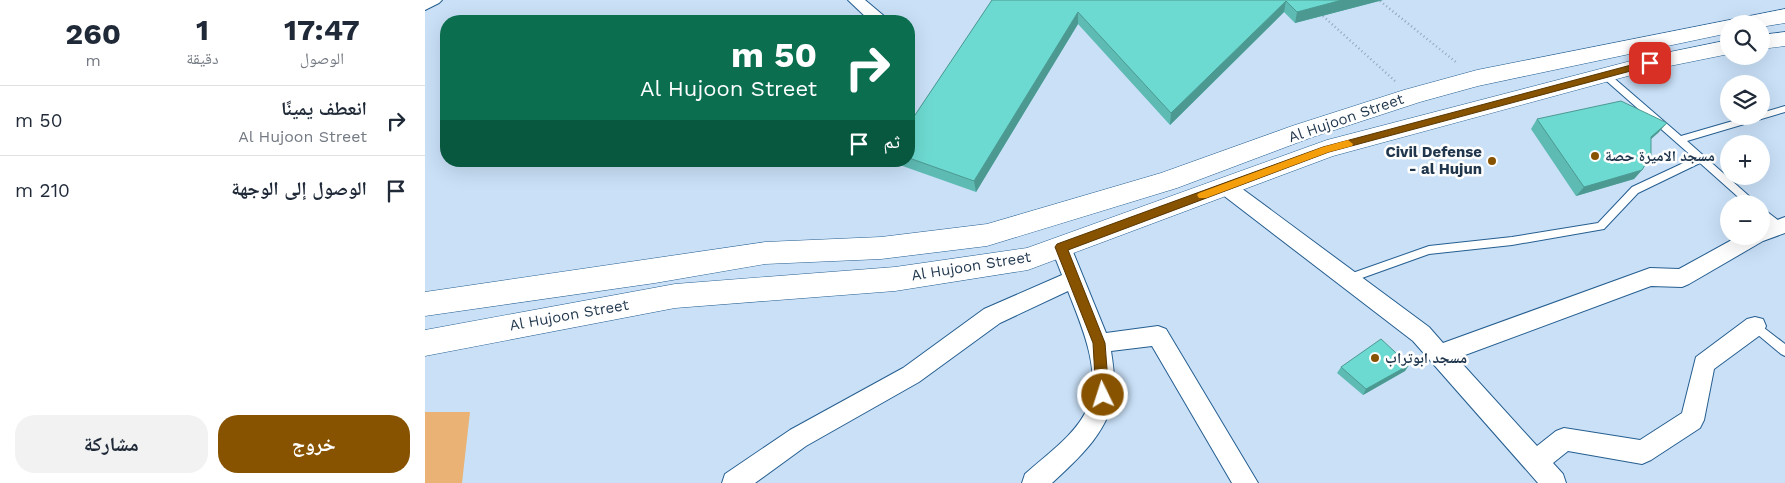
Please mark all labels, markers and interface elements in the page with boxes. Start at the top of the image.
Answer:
text: 1 [196,12,209,47]
text: 17:47 [284,12,360,47]
map controls [1720,15,1770,245]
button: search [1720,15,1770,65]
text: 260 [65,16,121,51]
text: 50 m [731,34,817,76]
icon: right [835,35,900,100]
pin [1629,42,1671,84]
text: دقيقة [186,49,219,68]
text: الوصول [300,49,344,68]
icon: arrive [1636,49,1664,77]
text: m [85,51,101,70]
button: layers [1720,75,1770,125]
text: Al Hujoon Street [640,76,817,101]
street label: Al Hujoon Street [1286,90,1407,146]
text: انعطف يمينًا [281,97,367,120]
icon: right [382,107,410,135]
text: 50 m [15,109,62,132]
text: Al Hujoon Street [238,127,367,146]
icon: arrive [845,130,873,158]
text: ثم [883,130,900,153]
button: + [1720,135,1770,185]
place label: Civil Defense - al Hujun [1385,143,1482,178]
place label: مسجد الاميرة حصة [1605,147,1715,165]
marker: مسجد الاميرة حصة [1589,150,1601,162]
marker: Civil Defense - al Hujun [1486,155,1498,167]
text: الوصول إلى الوجهة [231,177,367,200]
icon: arrive [382,177,410,205]
text: 210 m [15,179,70,202]
button: − [1720,195,1770,245]
street label: Al Hujoon Street [910,248,1033,284]
street label: Al Hujoon Street [508,296,631,334]
place label: مسجد ابوتراب [1385,349,1467,367]
marker: مسجد ابوتراب [1369,352,1381,364]
position arrow [1076,368,1128,420]
button: مشاركة [15,415,208,473]
button: خروج [218,415,410,473]

